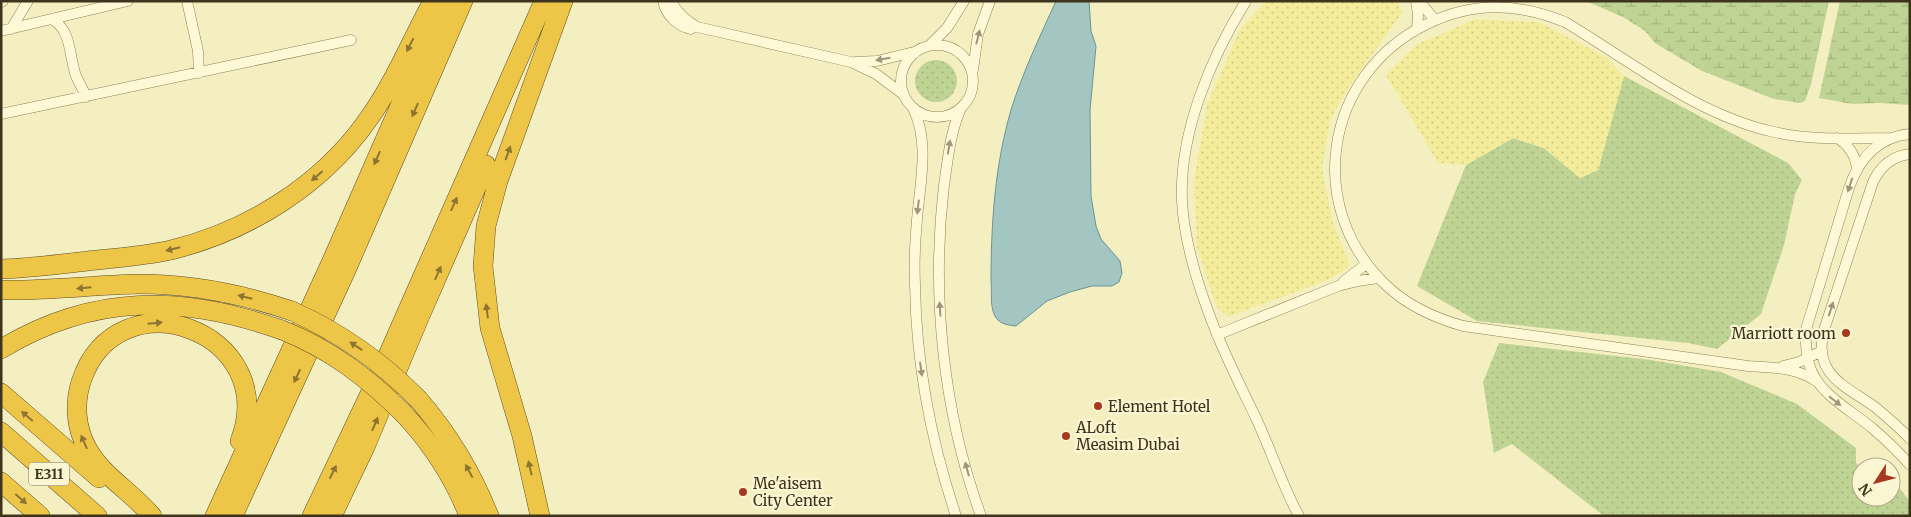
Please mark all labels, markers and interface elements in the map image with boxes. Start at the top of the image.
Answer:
one-way arrow [974,29,982,44]
one-way arrow [406,37,414,52]
one-way arrow [875,56,891,64]
one-way arrow [411,103,419,117]
one-way arrow [946,139,954,155]
one-way arrow [505,145,512,160]
one-way arrow [373,151,381,165]
one-way arrow [310,170,323,181]
one-way arrow [1846,178,1854,193]
one-way arrow [451,197,459,211]
one-way arrow [914,199,922,215]
one-way arrow [166,245,181,253]
one-way arrow [435,266,443,280]
one-way arrow [76,284,92,292]
one-way arrow [238,293,253,301]
one-way arrow [936,301,944,317]
one-way arrow [1828,301,1836,316]
one-way arrow [483,303,491,319]
one-way arrow [147,319,163,327]
place label: Marriott room [1732,324,1836,343]
marker: Marriott room [1840,327,1852,339]
one-way arrow [349,341,362,351]
one-way arrow [917,361,925,377]
one-way arrow [293,369,301,383]
one-way arrow [1828,396,1842,406]
place label: Element Hotel [1108,397,1211,416]
marker: Element Hotel [1092,400,1104,412]
one-way arrow [21,410,34,421]
one-way arrow [371,417,379,431]
place label: ALoft Measim Dubai [1075,418,1180,454]
marker: ALoft Measim Dubai [1060,430,1072,442]
one-way arrow [80,435,88,449]
north arrow [1851,457,1901,507]
one-way arrow [526,461,534,476]
road number: E311 [29,462,69,486]
one-way arrow [962,462,970,477]
one-way arrow [465,464,473,479]
one-way arrow [329,465,337,479]
place label: Me'aisem City Center [753,474,833,510]
text: N [1855,480,1876,499]
marker: Me'aisem City Center [737,486,749,498]
one-way arrow [14,493,26,505]

